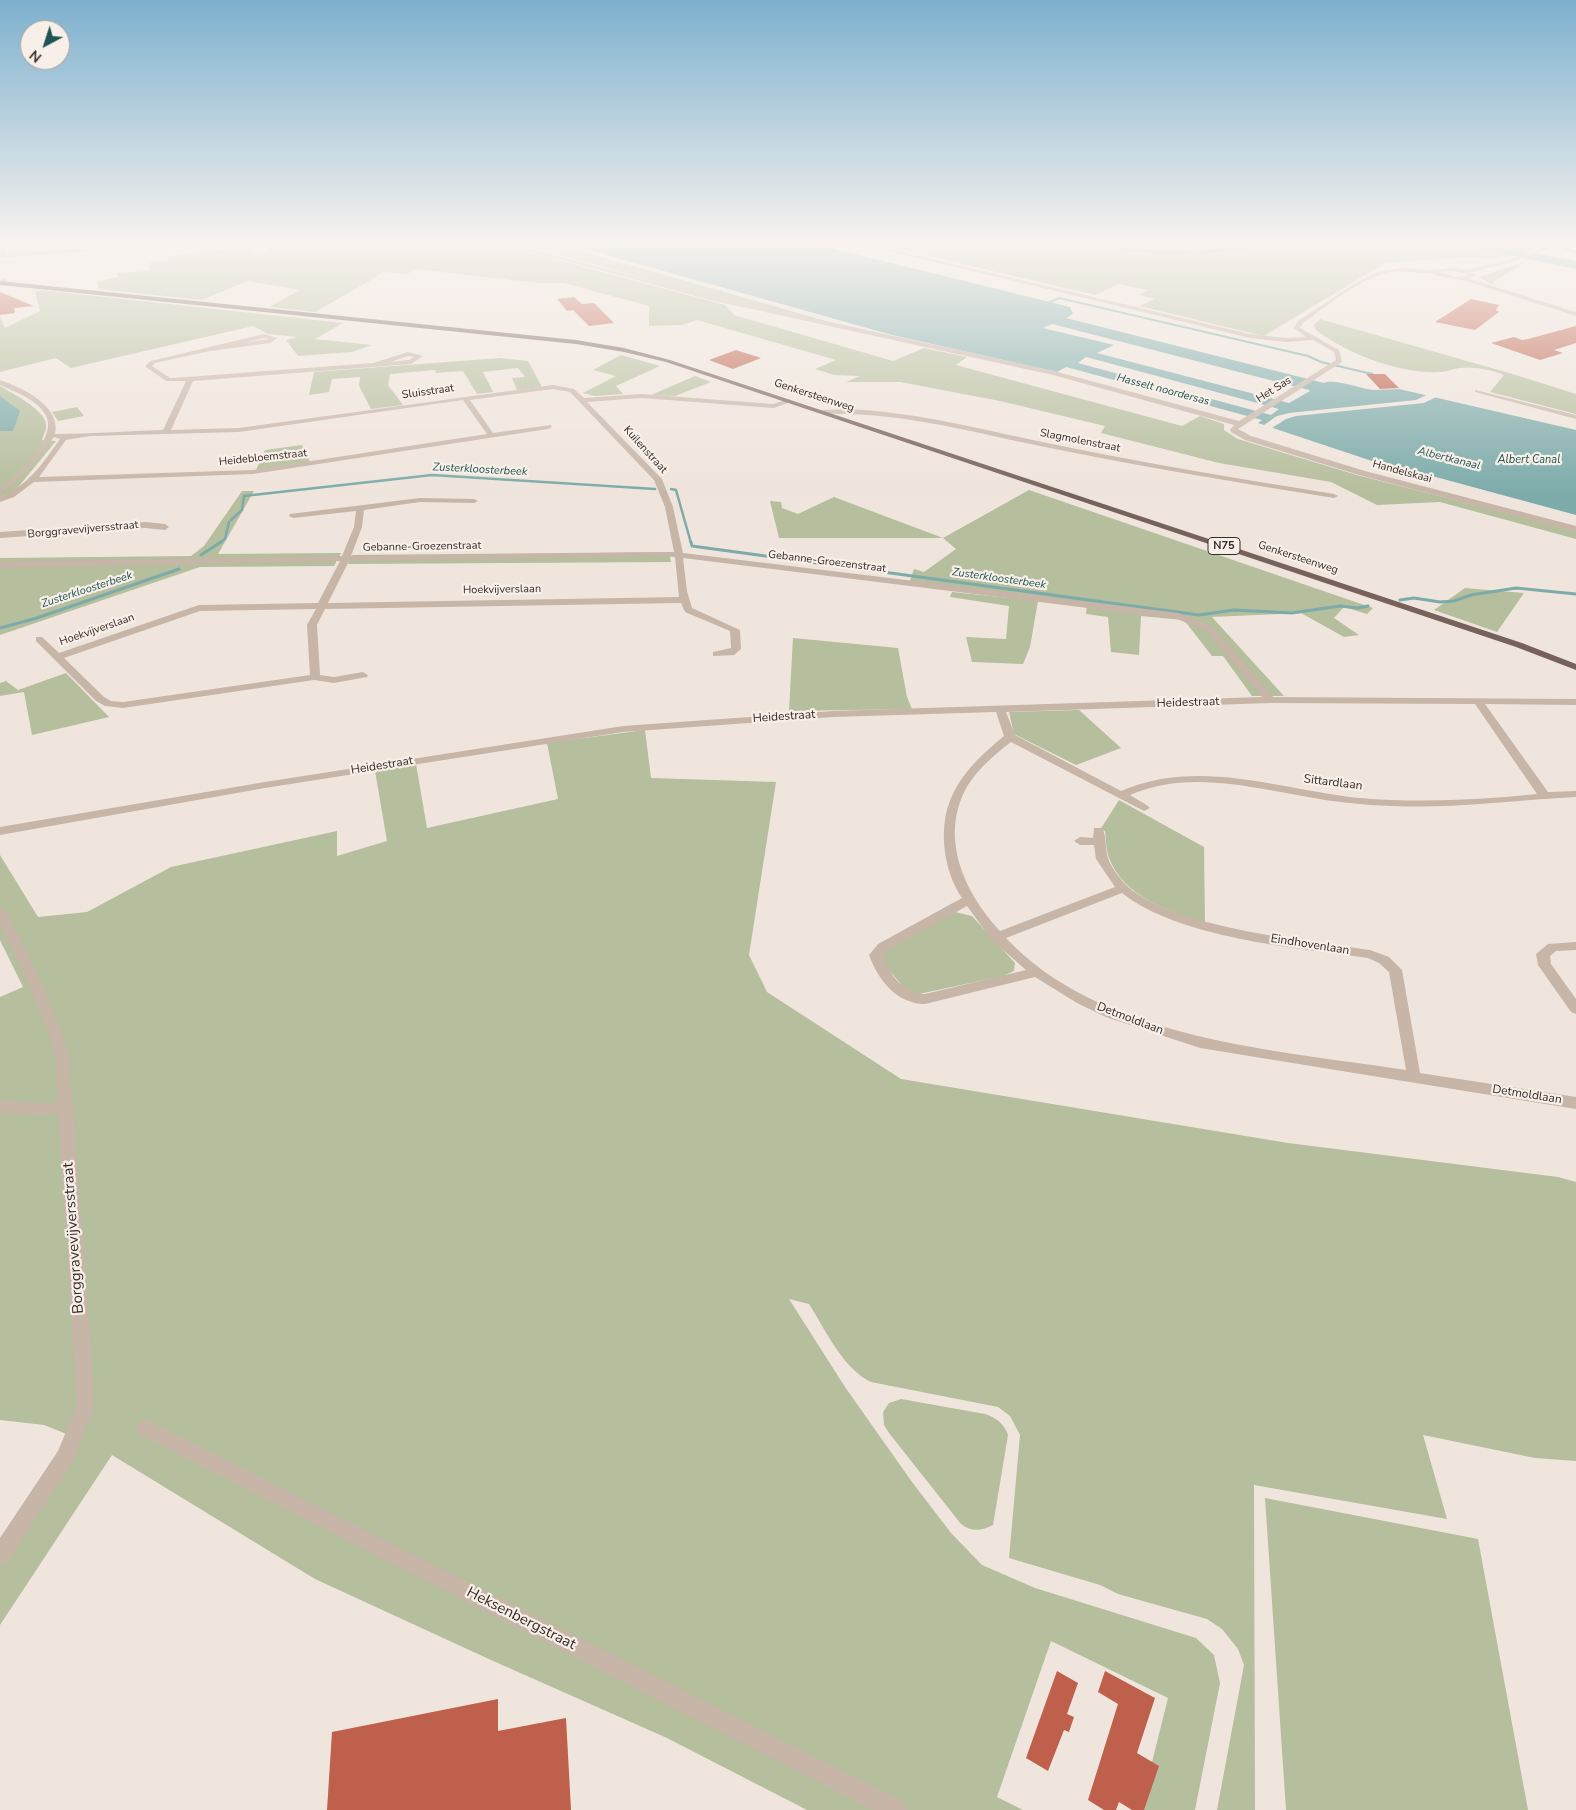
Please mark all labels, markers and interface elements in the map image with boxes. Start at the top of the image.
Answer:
north arrow [20,20,70,70]
text: N [26,45,46,67]
water label: Hasselt noordersas [1115,371,1211,409]
street label: Het Sas [1254,374,1294,406]
street label: Genkersteenweg [772,377,856,415]
street label: Sluisstraat [401,382,455,402]
street label: Kuilenstraat [620,424,670,476]
street label: Slagmolenstraat [1039,427,1121,455]
water label: Albertkanaal [1416,445,1482,473]
street label: Heidebloemstraat [218,447,308,469]
water label: Albert Canal [1498,453,1560,467]
street label: Handelskaai [1371,458,1433,486]
water label: Zusterkloosterbeek [432,461,528,479]
street label: Borggravevijversstraat [27,519,139,541]
road number: N75 [1208,538,1240,554]
street label: Gebanne-Groezenstraat [363,539,481,555]
street label: Genkersteenweg [1256,539,1340,577]
street label: Gebanne-Groezenstraat [767,548,887,576]
water label: Zusterkloosterbeek [951,566,1047,592]
water label: Zusterkloosterbeek [40,569,134,611]
street label: Hoekvijverslaan [463,583,541,597]
street label: Hoekvijverslaan [58,611,136,649]
street label: Heidestraat [1156,695,1220,711]
street label: Heidestraat [752,708,816,726]
street label: Heidestraat [350,754,414,778]
street label: Sittardlaan [1303,772,1363,794]
street label: Eindhovenlaan [1270,932,1350,958]
street label: Detmoldlaan [1095,1000,1165,1038]
street label: Detmoldlaan [1491,1082,1563,1108]
street label: Borggravevijversstraat [60,1162,88,1314]
street label: Heksenbergstraat [463,1584,579,1654]

